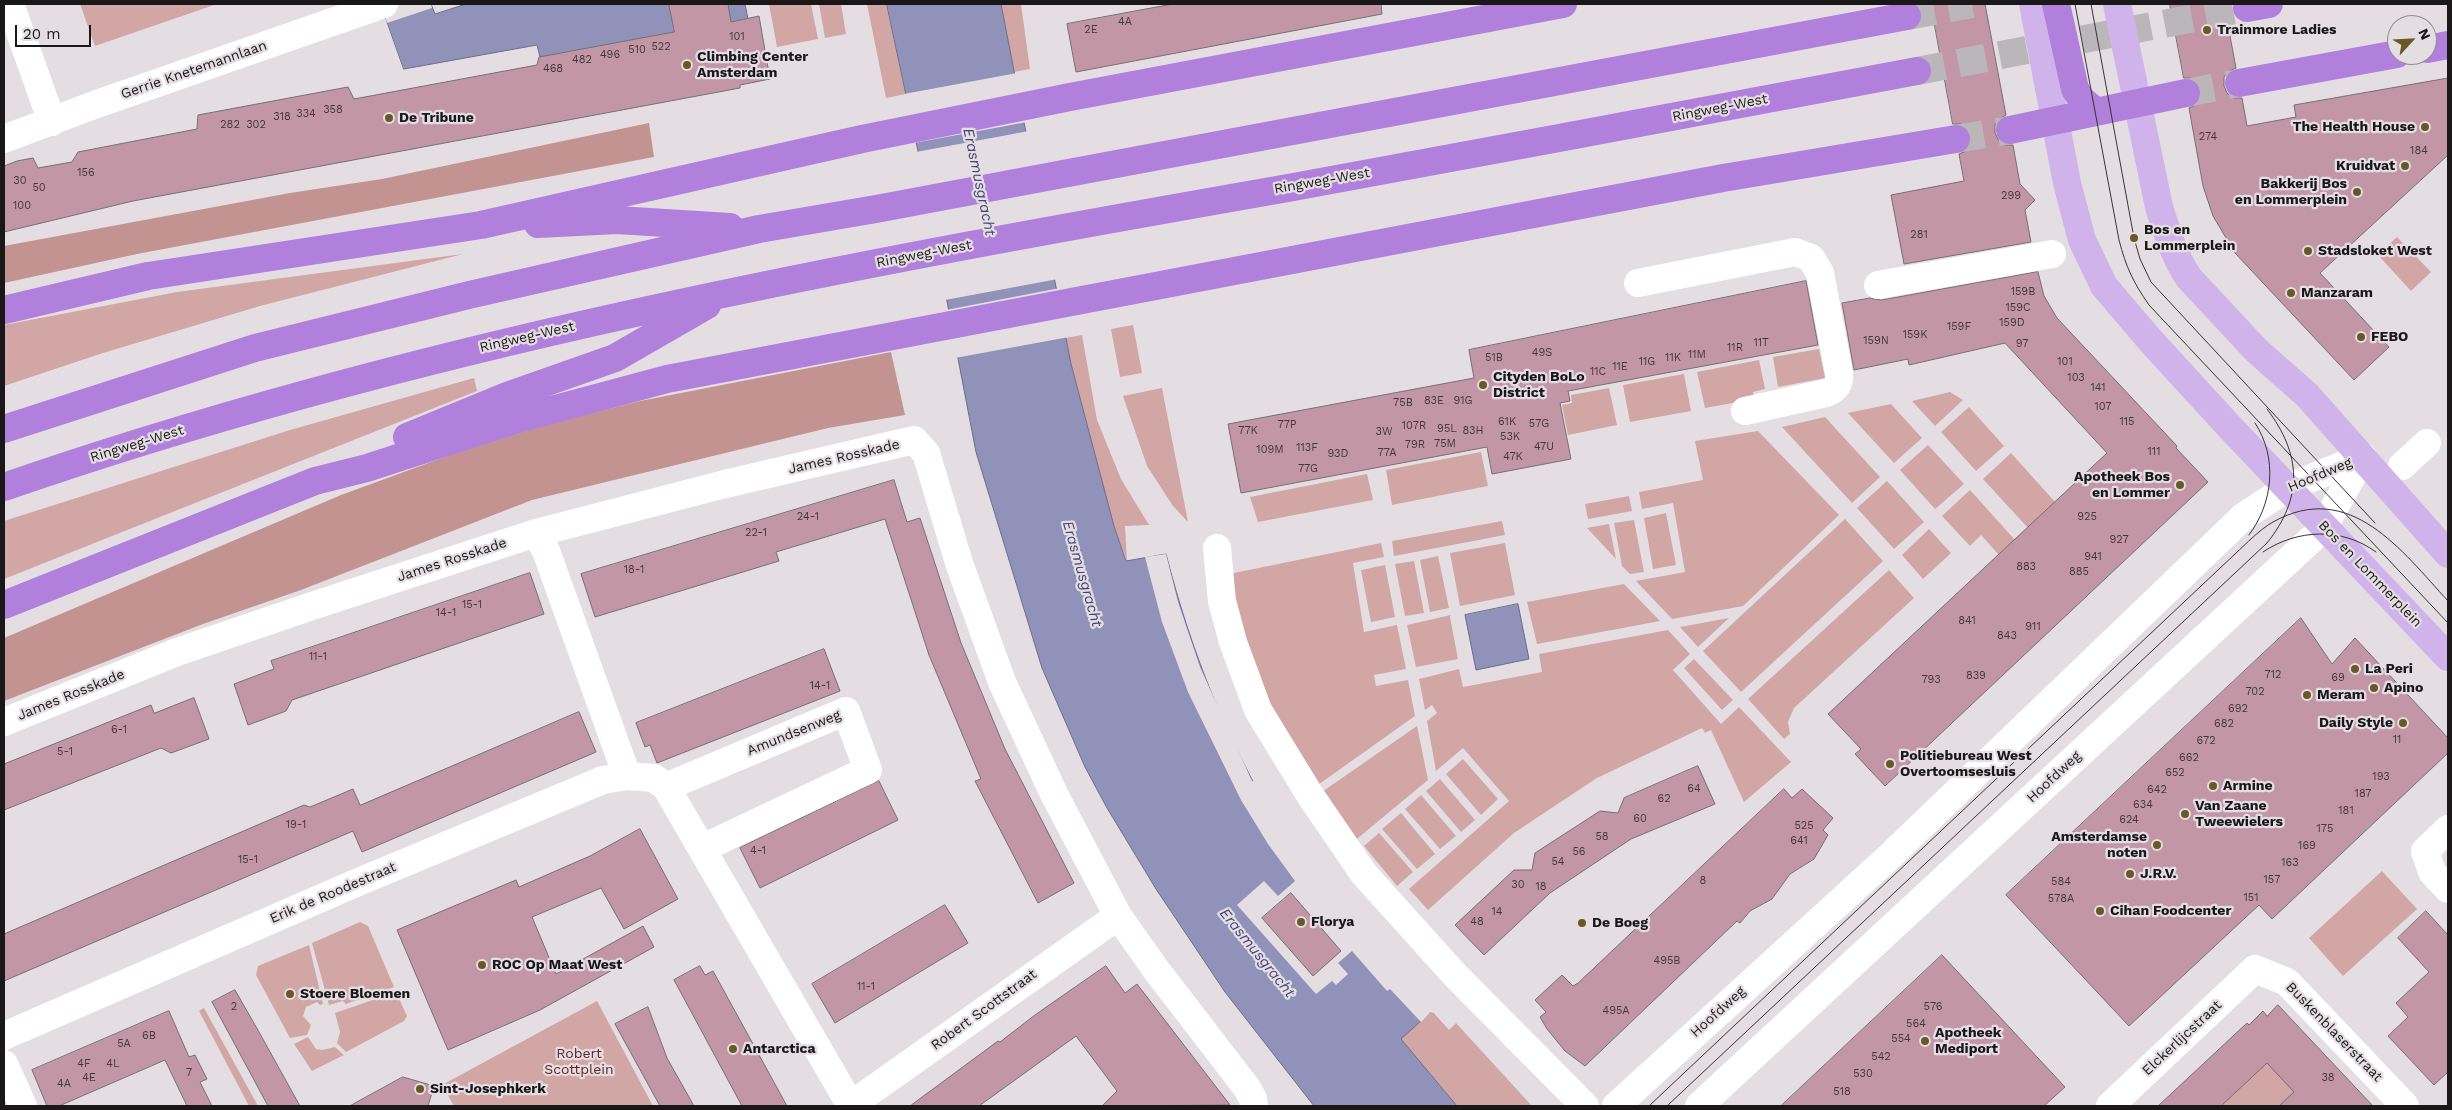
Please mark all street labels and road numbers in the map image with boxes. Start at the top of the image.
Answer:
street label: Gerrie Knetemannlaan [119,37,269,103]
street label: Ringweg-West [1671,91,1769,125]
street label: Ringweg-West [1273,164,1371,198]
street label: Ringweg-West [875,237,973,271]
street label: Ringweg-West [478,318,576,356]
street label: Ringweg-West [88,422,186,466]
street label: James Rosskade [787,436,901,478]
street label: Hoofdweg [2285,454,2355,496]
street label: Bos en Lommerplein [2315,517,2425,631]
street label: James Rosskade [395,534,509,586]
street label: James Rosskade [15,666,127,724]
street label: Amundsenweg [745,707,843,759]
street label: Hoofdweg [2023,748,2085,806]
street label: Erik de Roodestraat [267,859,399,927]
street label: Robert Scottstraat [928,966,1040,1054]
street label: Buskenblaserstraat [2282,979,2386,1085]
street label: Hoofdweg [1687,983,1749,1041]
street label: Elckerlijcstraat [2139,997,2225,1079]

